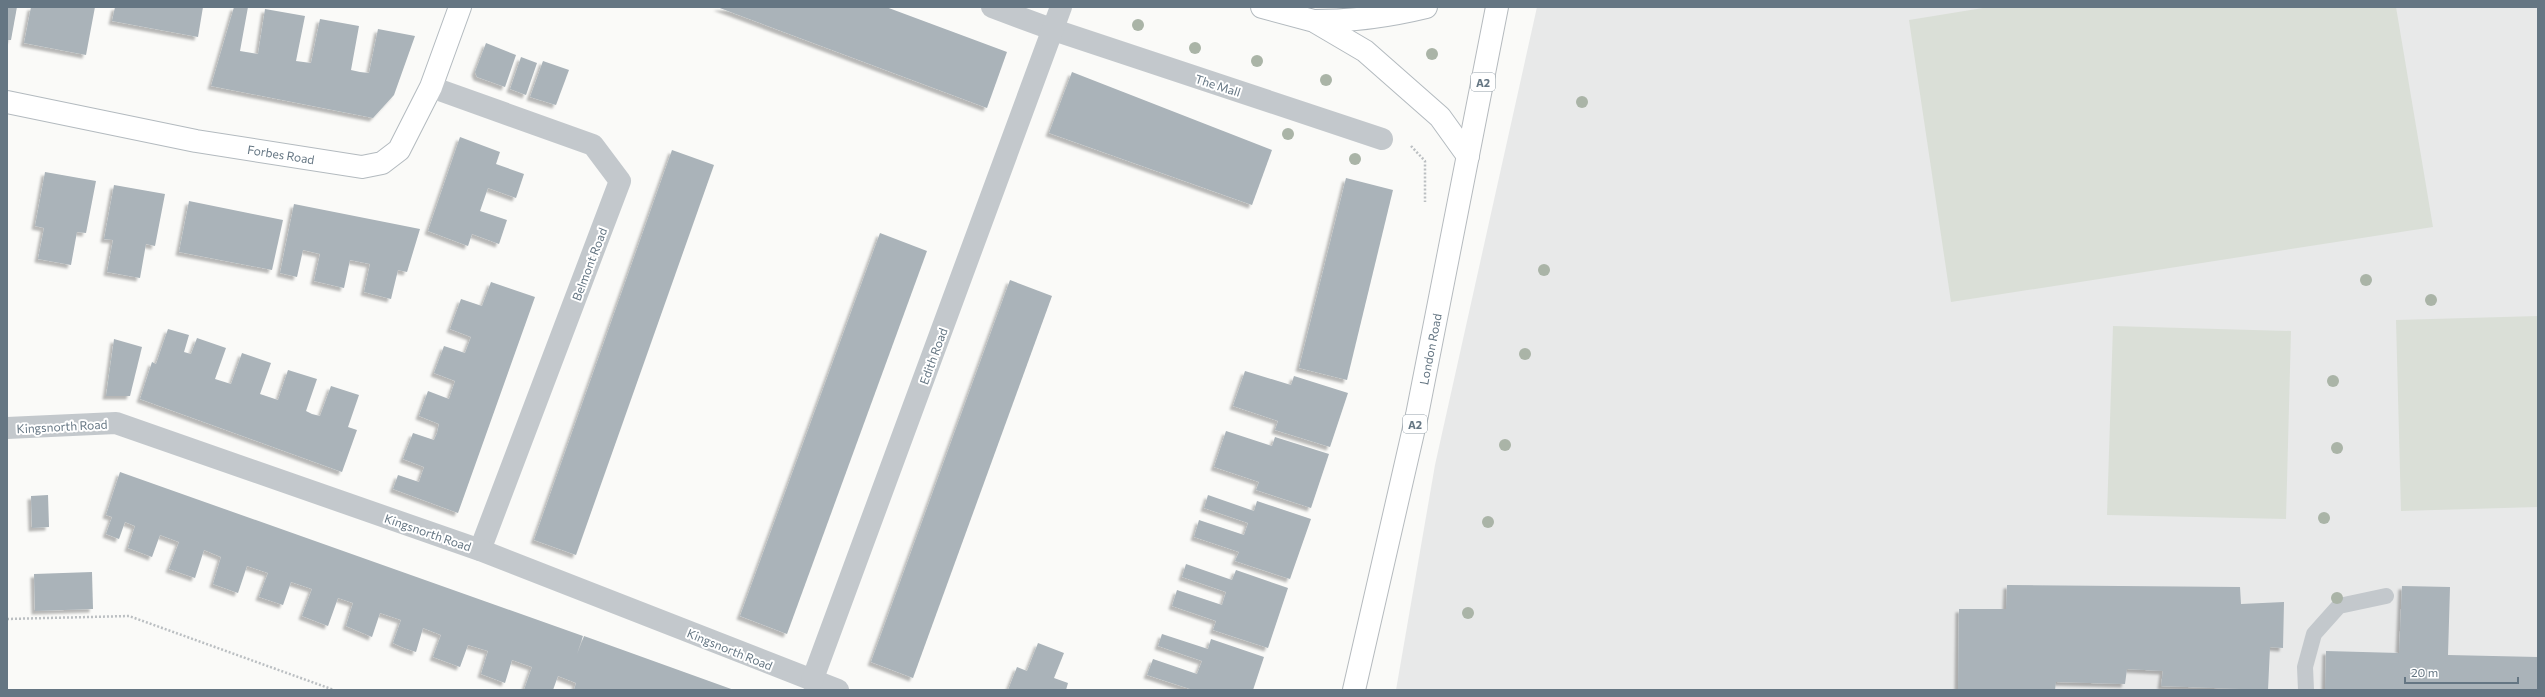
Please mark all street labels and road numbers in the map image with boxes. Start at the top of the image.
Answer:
street label: The Mall [1194,71,1242,99]
road number: A2 [1471,73,1495,91]
street label: Forbes Road [246,142,316,166]
street label: Belmont Road [569,226,609,302]
street label: London Road [1416,312,1444,386]
street label: Edith Road [916,326,950,386]
road number: A2 [1403,415,1427,433]
street label: Kingsnorth Road [16,417,108,435]
street label: Kingsnorth Road [383,511,473,553]
street label: Kingsnorth Road [685,625,775,673]

